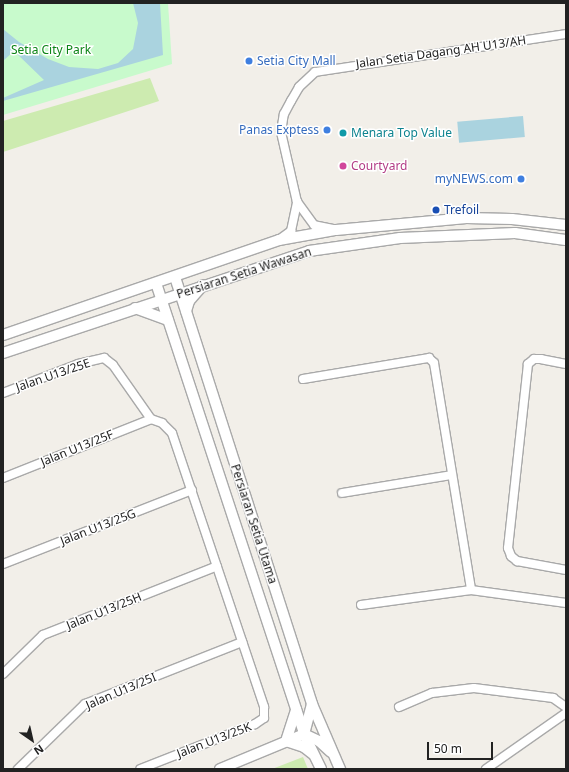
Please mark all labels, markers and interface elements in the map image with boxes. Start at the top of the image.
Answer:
street label: Jalan Setia Dagang AH U13/AH [355,33,527,71]
park label: Setia City Park [11,43,91,57]
place label: Setia City Mall [257,54,336,68]
marker: Setia City Mall [244,56,254,66]
place label: Panas Exptess [239,123,319,137]
marker: Panas Exptess [322,125,332,135]
place label: Menara Top Value [351,126,452,140]
marker: Menara Top Value [338,128,348,138]
place label: Courtyard [351,159,407,173]
marker: Courtyard [338,161,348,171]
place label: myNEWS.com [435,172,513,186]
marker: myNEWS.com [516,174,526,184]
place label: Trefoil [444,203,479,217]
marker: Trefoil [431,205,441,215]
street label: Persiaran Setia Wawasan [175,244,313,302]
street label: Jalan U13/25E [14,356,92,394]
street label: Jalan U13/25F [38,427,116,469]
street label: Persiaran Setia Utama [228,462,280,586]
street label: Jalan U13/25G [58,506,138,548]
street label: Jalan U13/25H [64,589,144,633]
street label: Jalan U13/25I [84,670,158,712]
street label: Jalan U13/25K [175,719,253,761]
north arrow [12,720,52,760]
scale bar [429,734,495,760]
text: 50 m [434,740,462,757]
text: N [31,742,47,759]

